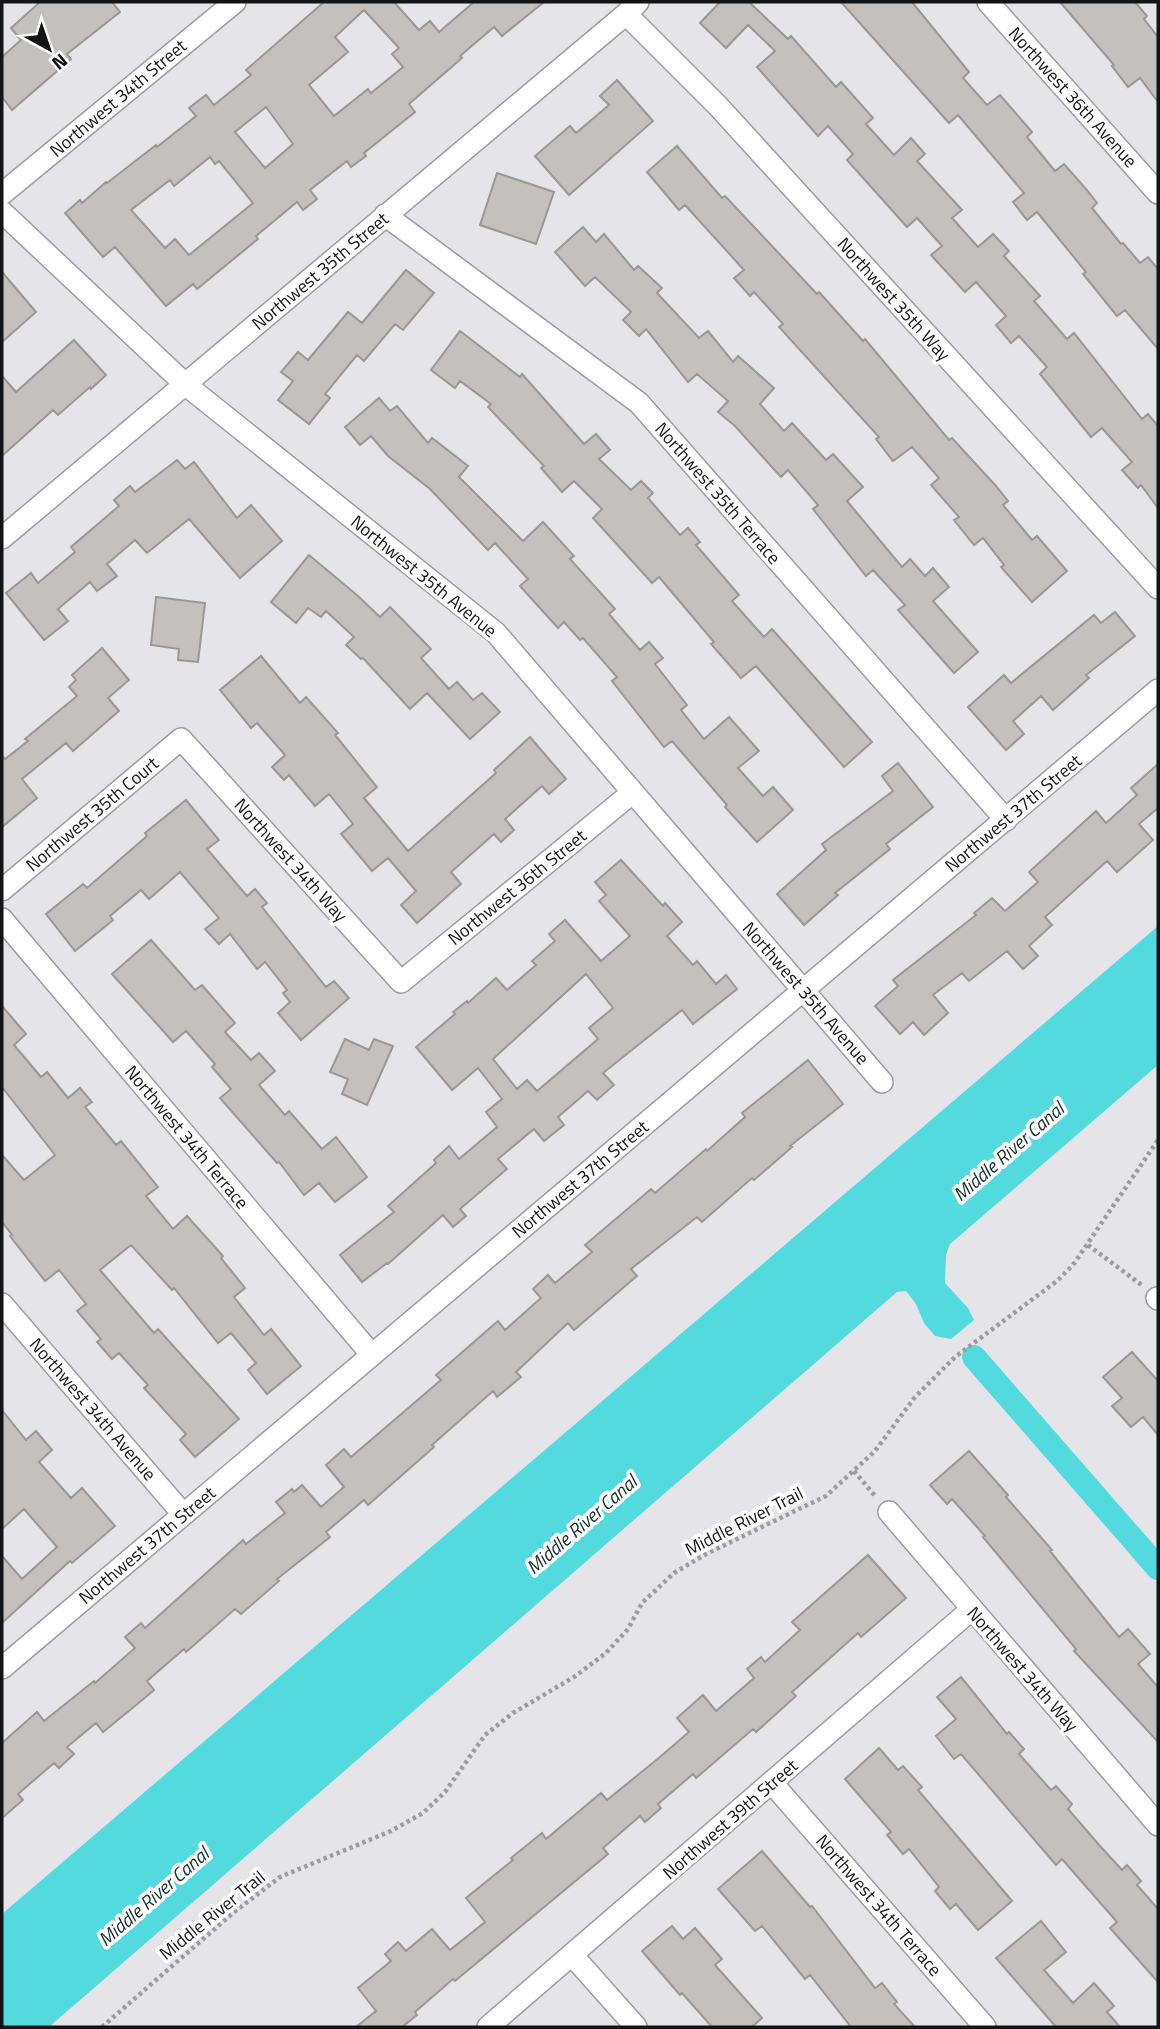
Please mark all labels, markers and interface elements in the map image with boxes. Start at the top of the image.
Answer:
north arrow [14,14,84,84]
street label: Northwest 36th Avenue [1002,21,1144,173]
street label: Northwest 34th Street [45,35,191,161]
street label: Northwest 35th Street [246,205,395,336]
street label: Northwest 35th Way [831,231,957,367]
street label: Northwest 35th Terrace [649,416,787,570]
street label: Northwest 35th Avenue [345,508,503,644]
street label: Northwest 37th Street [939,747,1088,878]
street label: Northwest 35th Court [20,750,165,878]
street label: Northwest 34th Way [228,792,354,928]
street label: Northwest 36th Street [442,822,593,951]
street label: Northwest 35th Avenue [736,916,876,1070]
street label: Northwest 34th Terrace [119,1059,255,1215]
water label: Middle River Canal [946,1093,1071,1207]
street label: Northwest 37th Street [506,1113,655,1244]
street label: Northwest 34th Avenue [23,1332,163,1486]
water label: Middle River Canal [519,1466,644,1580]
street label: Northwest 37th Street [73,1479,222,1610]
street label: Middle River Trail [680,1480,808,1562]
street label: Northwest 34th Way [961,1600,1085,1738]
street label: Northwest 39th Street [656,1752,804,1885]
street label: Northwest 34th Terrace [810,1828,948,1982]
water label: Middle River Canal [91,1838,216,1952]
street label: Middle River Trail [153,1864,271,1966]

